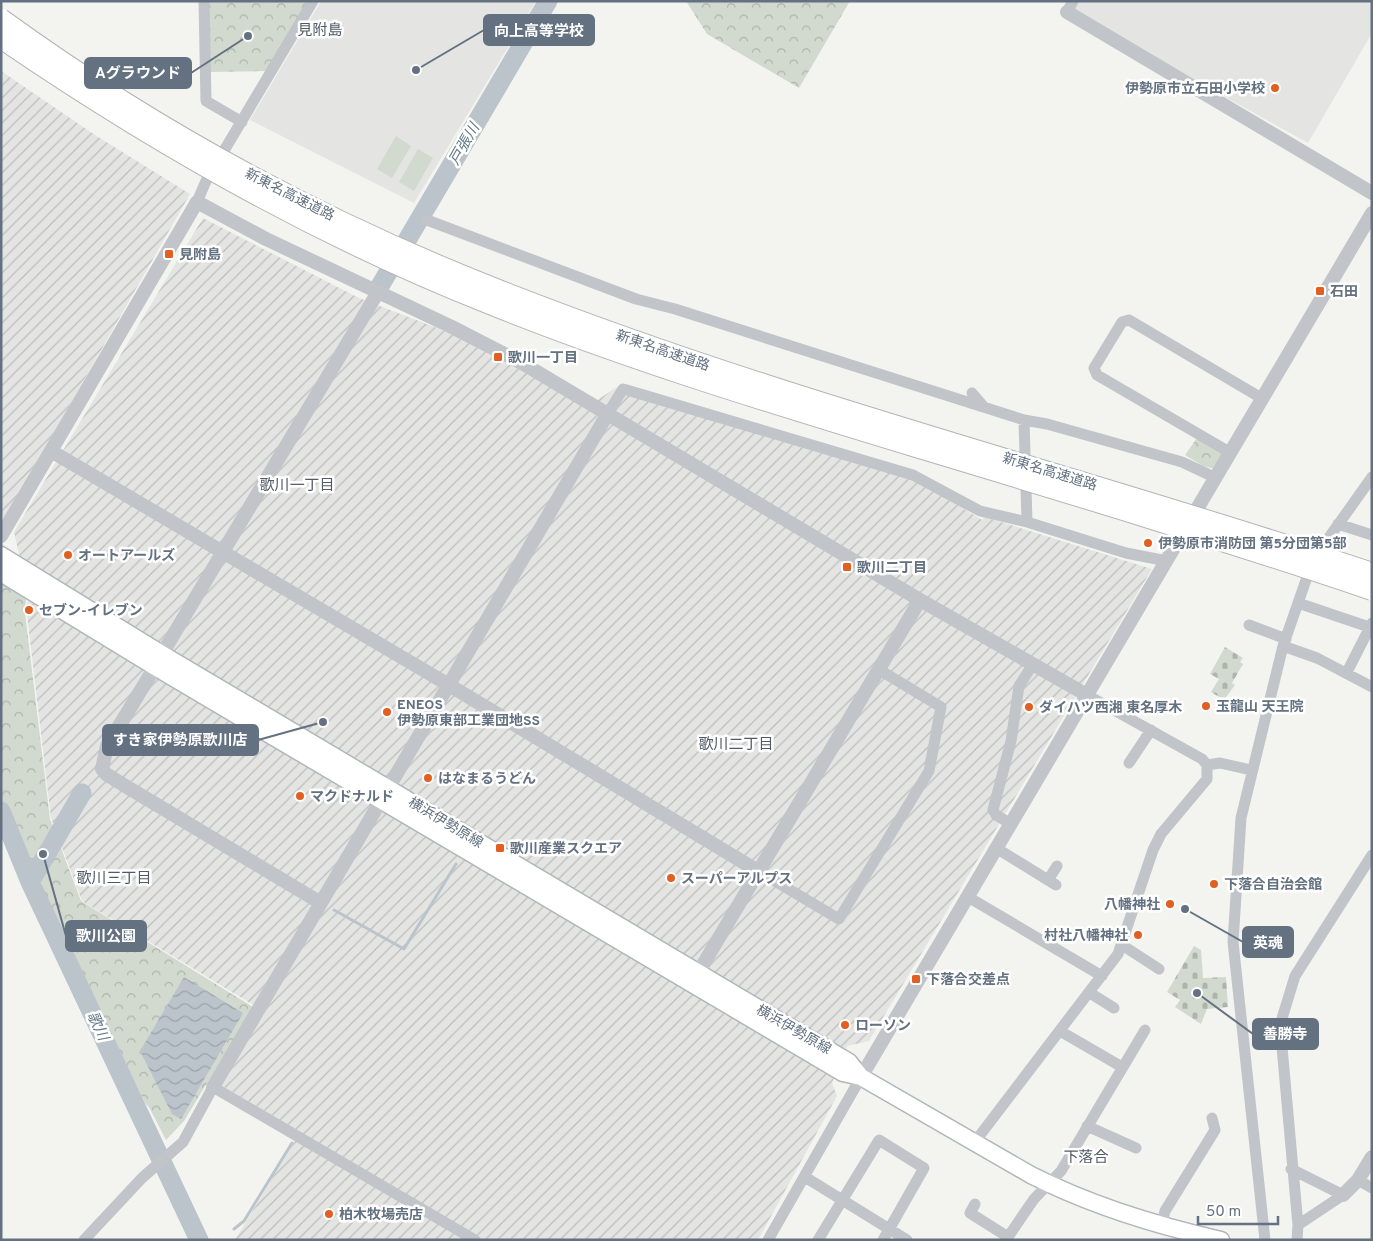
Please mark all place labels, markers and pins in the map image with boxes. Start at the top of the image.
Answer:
callout: 向上高等学校 [484,15,594,45]
callout: Aグラウンド [85,58,191,88]
place label: 伊勢原市立石田小学校 [1125,81,1265,98]
marker: 伊勢原市立石田小学校 [1269,82,1281,94]
place label: 見附島 [179,247,221,264]
marker: 見附島 [163,248,175,260]
place label: 石田 [1330,284,1358,301]
marker: 石田 [1314,285,1326,297]
place label: 歌川一丁目 [508,350,578,367]
marker: 歌川一丁目 [492,351,504,363]
place label: 伊勢原市消防団 第5分団第5部 [1158,535,1347,553]
marker: 伊勢原市消防団 第5分団第5部 [1142,537,1154,549]
place label: オートアールズ [78,547,175,565]
marker: オートアールズ [62,549,74,561]
place label: 歌川二丁目 [857,560,927,577]
marker: 歌川二丁目 [841,561,853,573]
place label: セブン-イレブン [39,602,143,620]
marker: セブン-イレブン [23,604,35,616]
place label: ENEOS 伊勢原東部工業団地SS [397,697,540,730]
place label: ダイハツ西湘 東名厚木 [1039,699,1182,717]
place label: 玉龍山 天王院 [1216,699,1304,716]
marker: 玉龍山 天王院 [1200,700,1212,712]
marker: ダイハツ西湘 東名厚木 [1023,701,1035,713]
marker: ENEOS 伊勢原東部工業団地SS [381,706,393,718]
callout: すき家伊勢原歌川店 [103,725,258,755]
place label: はなまるうどん [438,771,536,788]
marker: はなまるうどん [422,772,434,784]
place label: マクドナルド [310,789,394,806]
marker: マクドナルド [294,790,306,802]
place label: 歌川産業スクエア [510,841,622,858]
marker: 歌川産業スクエア [494,842,506,854]
place label: スーパーアルプス [681,871,792,888]
marker: スーパーアルプス [665,872,677,884]
place label: 下落合自治会館 [1224,876,1322,894]
marker: 下落合自治会館 [1208,878,1220,890]
place label: 八幡神社 [1104,896,1160,914]
marker: 八幡神社 [1164,898,1176,910]
callout: 歌川公園 [66,921,146,951]
place label: 村社八幡神社 [1044,927,1128,945]
callout: 英魂 [1243,927,1293,957]
marker: 村社八幡神社 [1132,929,1144,941]
place label: 下落合交差点 [926,971,1010,989]
marker: 下落合交差点 [910,973,922,985]
place label: ローソン [855,1018,911,1035]
marker: ローソン [839,1019,851,1031]
callout: 善勝寺 [1253,1019,1318,1049]
place label: 柏木牧場売店 [339,1206,423,1224]
marker: 柏木牧場売店 [323,1208,335,1220]

